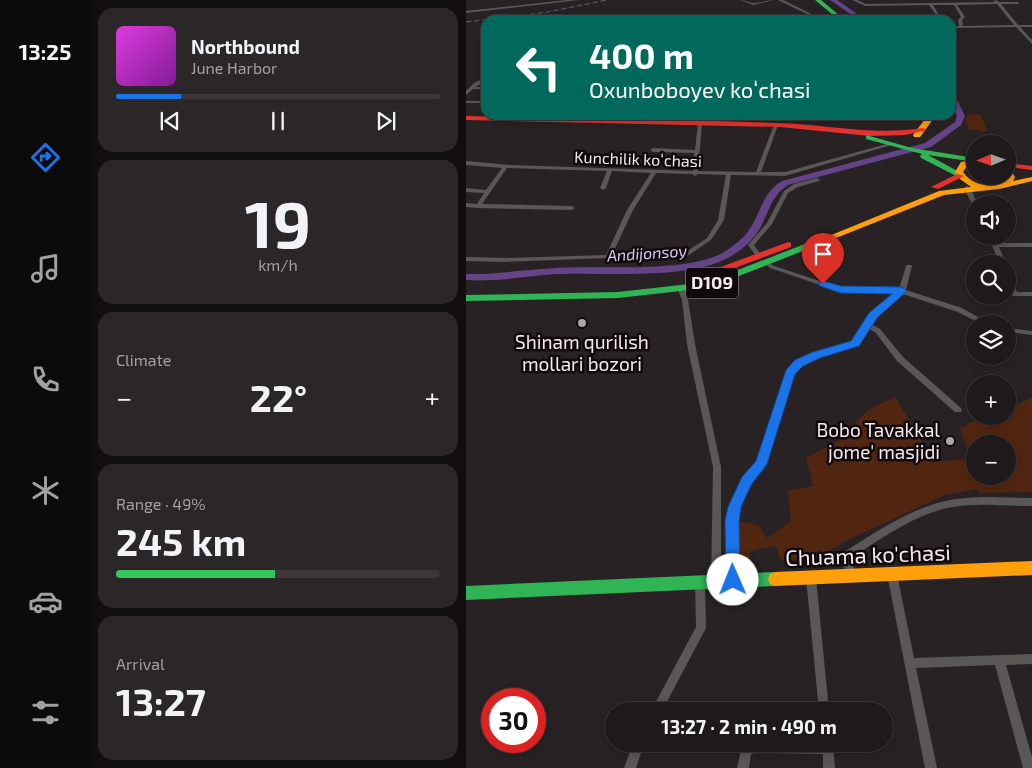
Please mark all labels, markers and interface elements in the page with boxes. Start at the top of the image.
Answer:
text: 400 m [589,34,694,76]
text: Northbound [191,35,300,58]
icon: left [506,35,571,100]
text: 13:25 [19,38,71,64]
text: June Harbor [191,58,278,77]
text: Oxunboboyev koʻchasi [589,76,811,102]
icon: previous [156,107,184,135]
icon: pause [264,107,292,135]
icon: next [372,107,400,135]
north arrow [966,135,1016,185]
map controls [966,135,1016,485]
icon: directions [28,140,63,175]
street label: Kunchilik koʻchasi [574,147,702,170]
text: 19 [245,183,311,261]
button: sound [966,195,1016,245]
pin [802,233,844,284]
water label: Andijonsoy [605,240,688,266]
icon: arrive [809,240,837,268]
icon: music [28,251,63,286]
text: km/h [258,255,298,274]
button: search [966,255,1016,305]
road number: D109 [686,268,738,298]
button: layers [966,315,1016,365]
marker: Shinam qurilish mollari bozori [576,317,588,329]
place label: Shinam qurilish mollari bozori [515,330,649,375]
text: Climate [116,350,171,369]
icon: phone [28,362,63,397]
text: 22° [250,374,307,420]
button: + [966,375,1016,425]
text: − [116,380,132,414]
text: + [425,380,440,414]
place label: Bobo Tavakkal jome' masjidi [816,418,940,463]
marker: Bobo Tavakkal jome' masjidi [944,435,956,447]
button: − [966,435,1016,485]
icon: climate [28,473,63,508]
text: Range · 49% [116,494,206,513]
text: 245 km [116,518,246,564]
street label: Chuama ko'chasi [785,538,951,570]
position arrow [706,553,758,605]
icon: car [28,584,63,619]
text: Arrival [116,654,165,673]
text: 13:27 [116,678,206,724]
speed limit sign: 30 [481,688,546,753]
icon: filters [28,695,63,730]
text: 13:27 · 2 min · 490 m [661,715,837,738]

